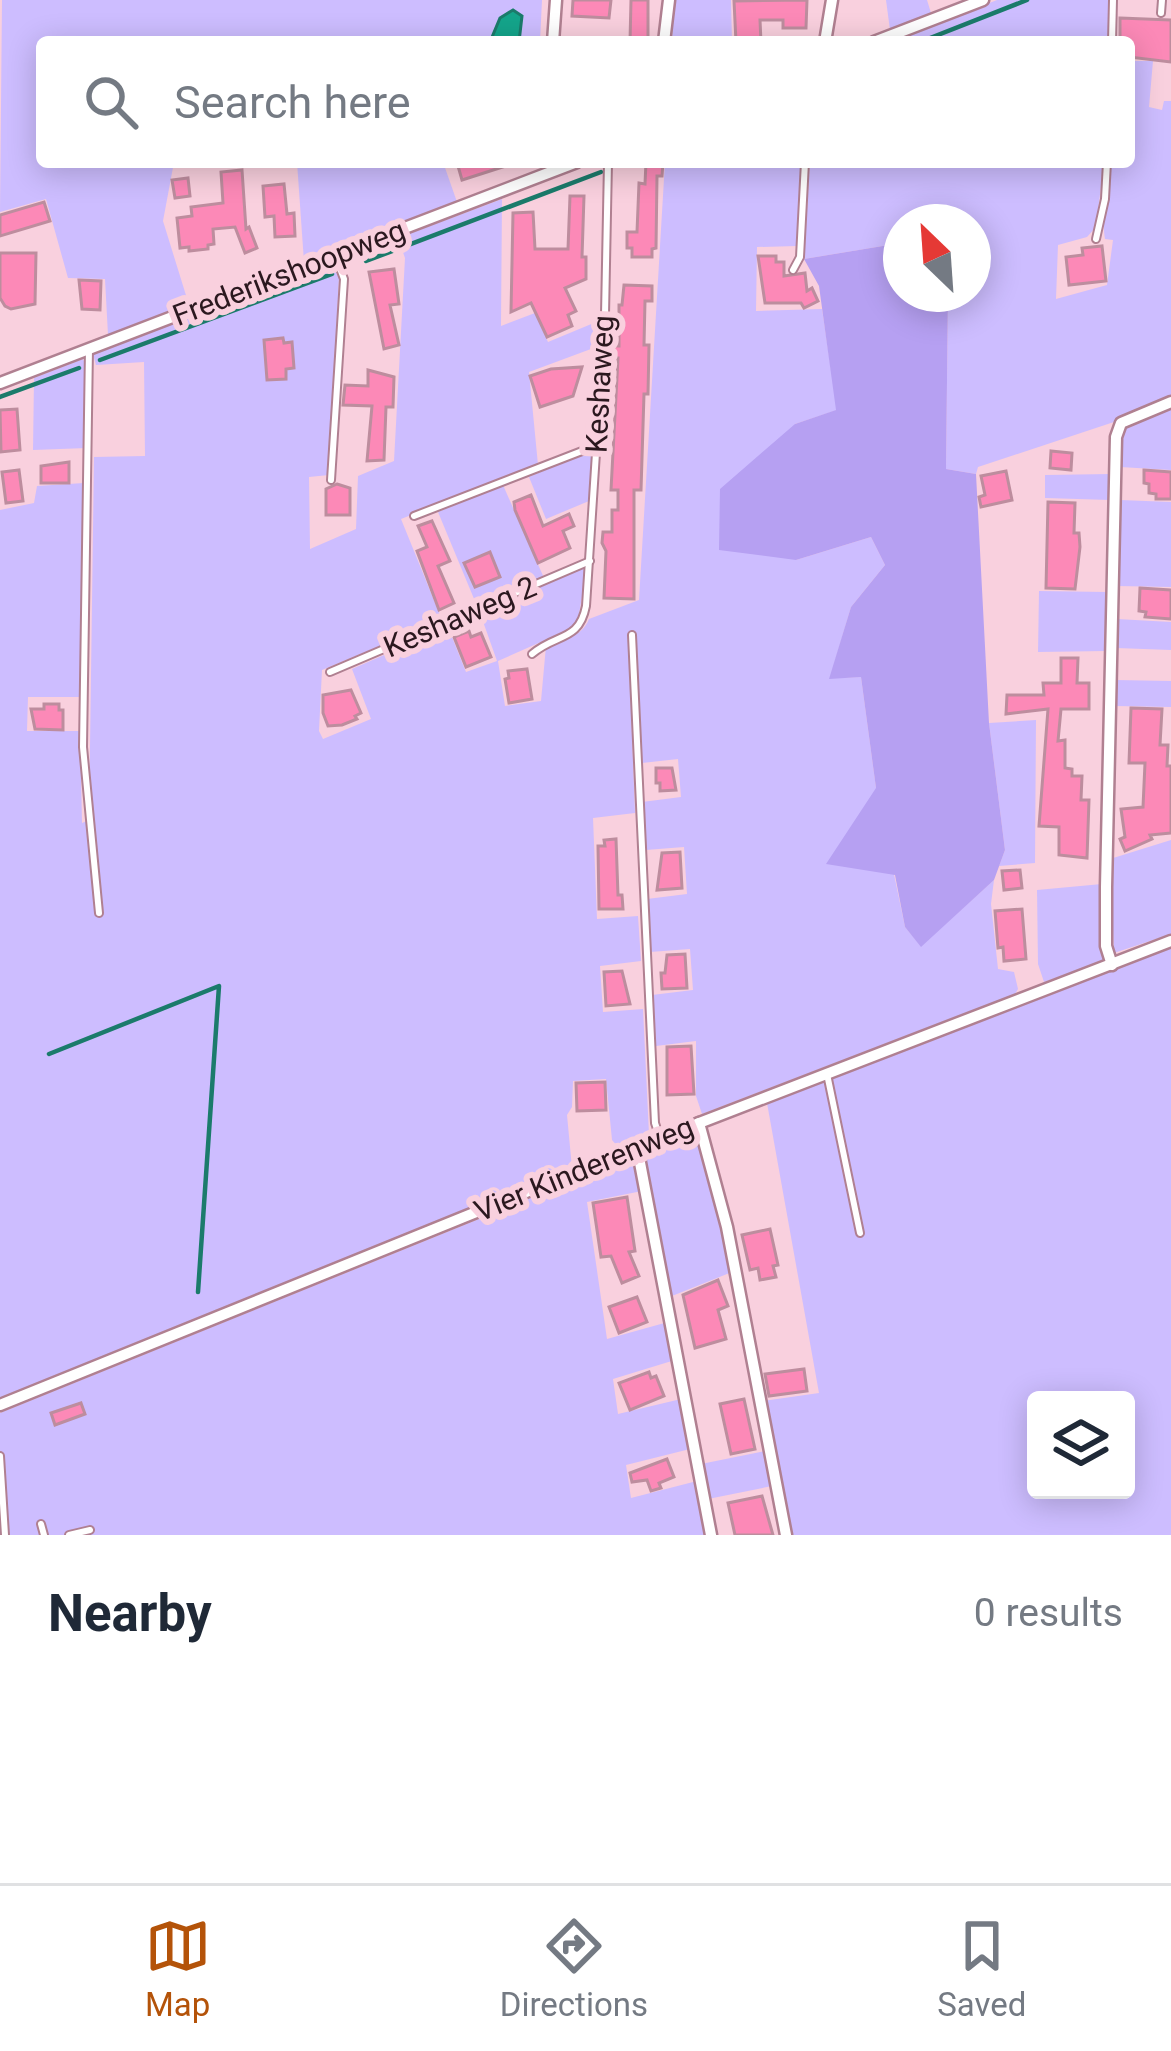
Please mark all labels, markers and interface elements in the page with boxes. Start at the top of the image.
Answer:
search box [36,36,1135,168]
icon: search [78,69,144,135]
text: Search here [174,76,411,129]
north arrow [883,204,991,312]
street label: Frederikshoopweg [168,212,410,333]
street label: Keshaweg [578,314,621,454]
street label: Keshaweg 2 [378,569,541,664]
street label: Vier Kinderenweg [469,1109,698,1228]
map controls [1027,1391,1135,1499]
button: layers [1027,1391,1135,1499]
text: Nearby [48,1584,212,1643]
text: 0 results [974,1590,1123,1636]
tab: Map [145,1913,211,2024]
tab: Directions [500,1913,648,2024]
tab: Saved [937,1913,1026,2024]

